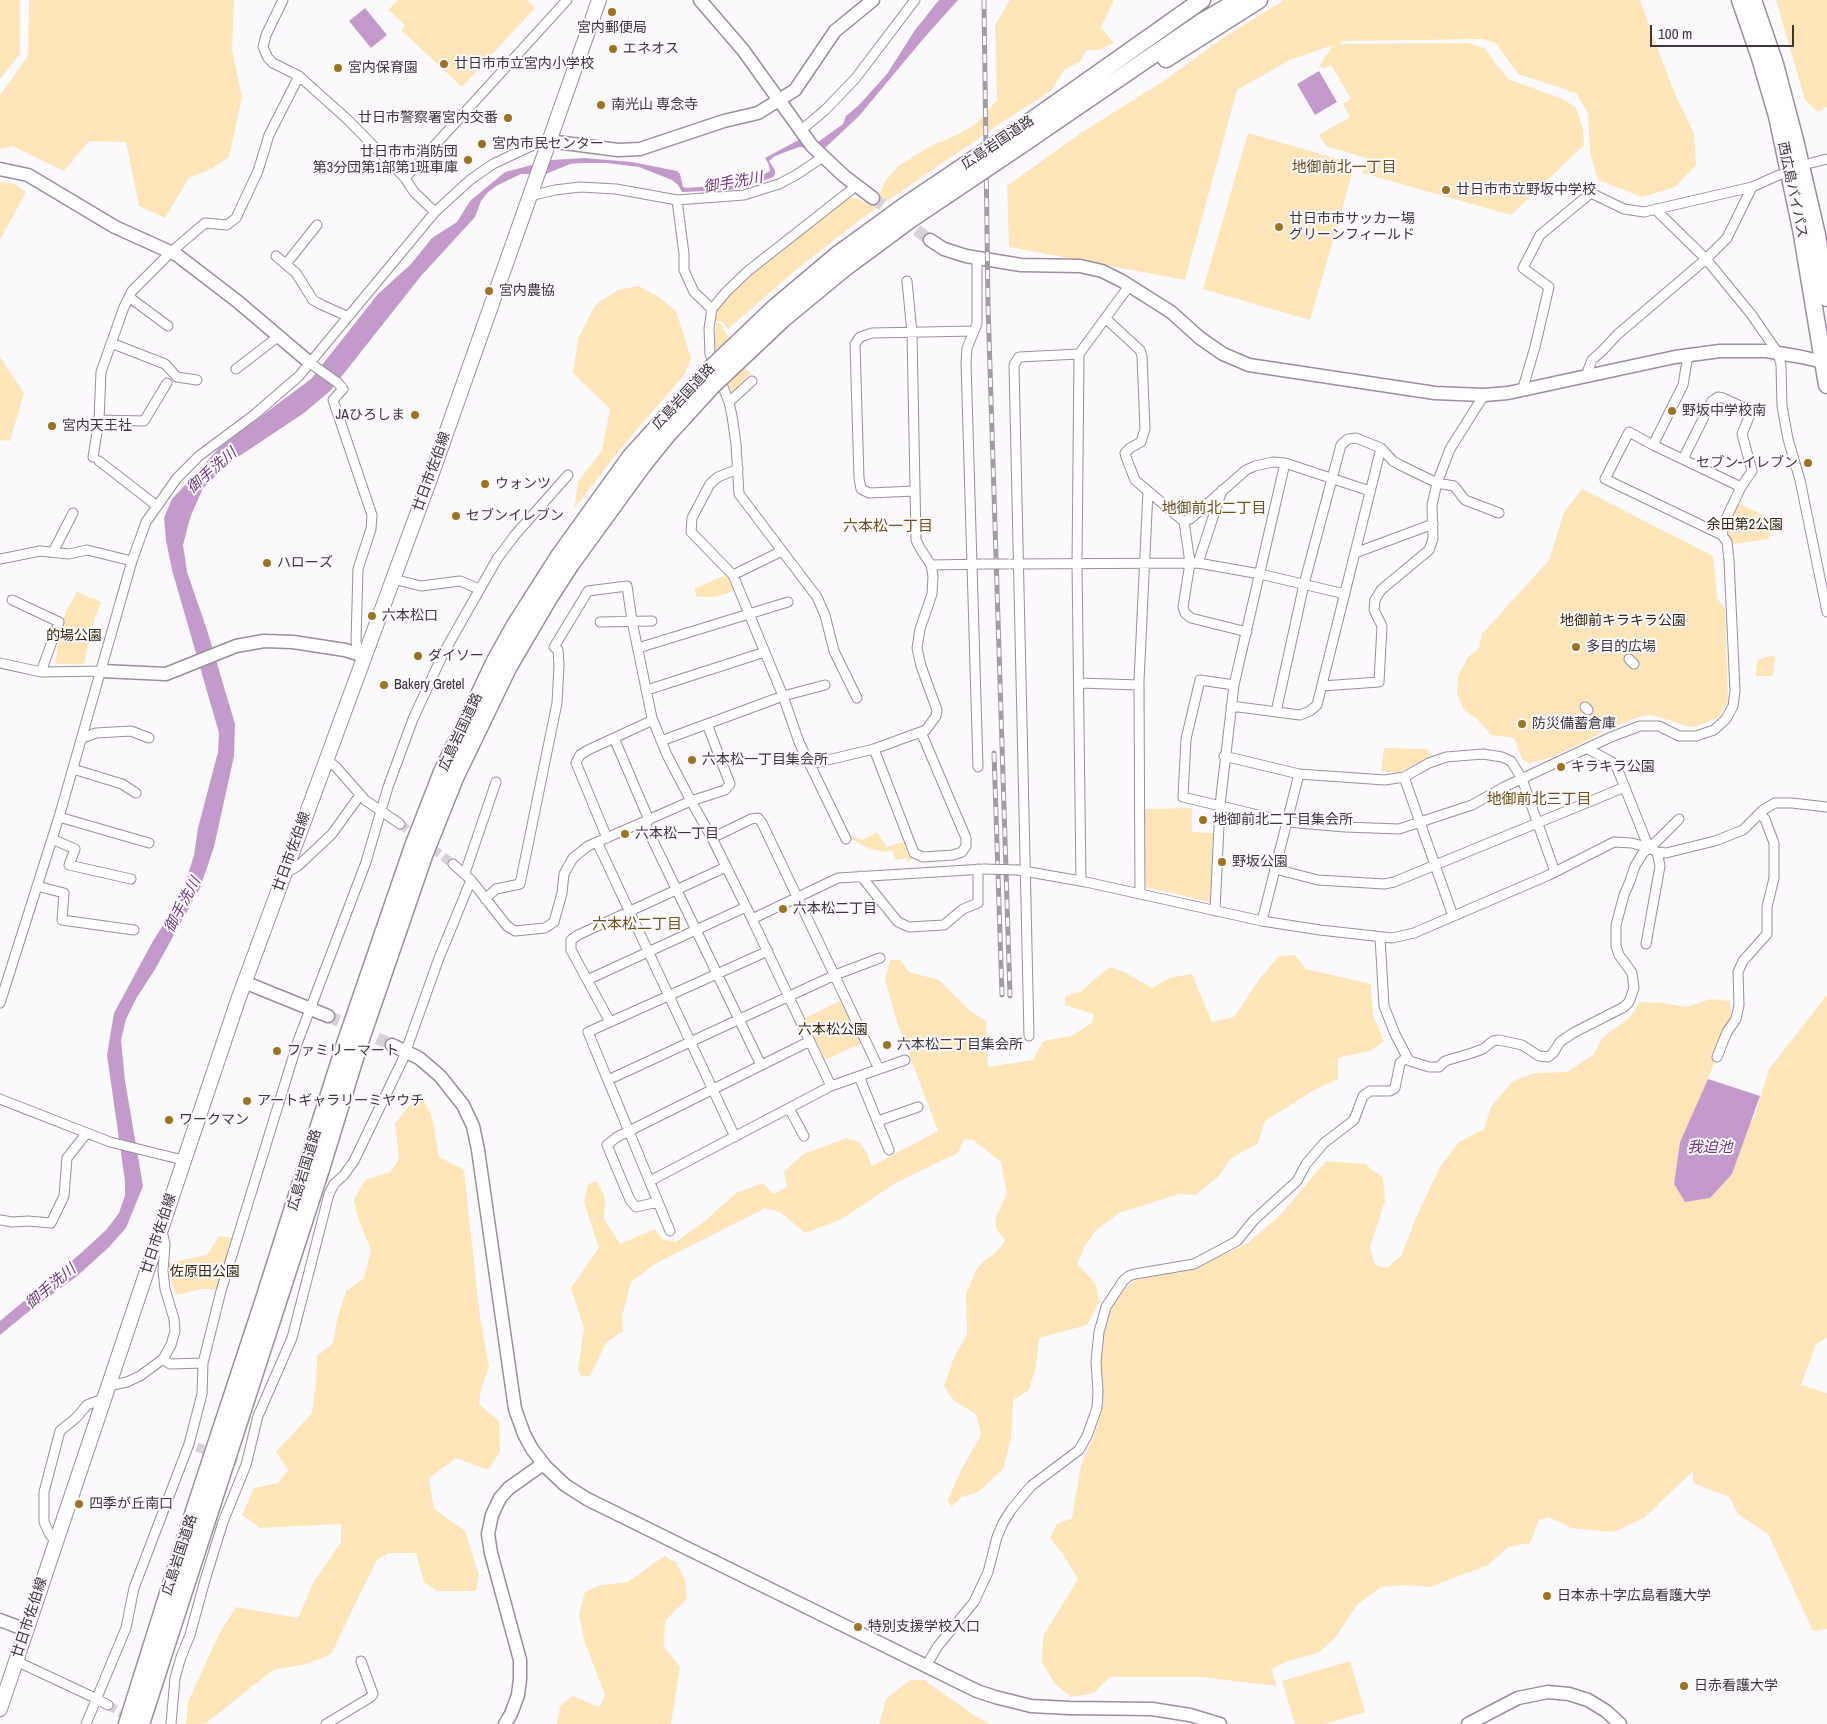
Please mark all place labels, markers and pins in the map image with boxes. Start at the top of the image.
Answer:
marker: 宮内郵便局 [606,6,618,18]
place label: 宮内郵便局 [577,20,647,36]
place label: エネオス [623,41,679,57]
marker: エネオス [607,43,619,55]
place label: 廿日市市立宮内小学校 [454,56,594,72]
marker: 廿日市市立宮内小学校 [438,58,450,70]
place label: 宮内保育園 [348,60,418,76]
marker: 宮内保育園 [332,62,344,74]
place label: 南光山 専念寺 [611,97,698,113]
marker: 南光山 専念寺 [595,99,607,111]
place label: 廿日市警察署宮内交番 [358,110,498,126]
marker: 廿日市警察署宮内交番 [502,112,514,124]
place label: 宮内市民センター [492,136,604,152]
marker: 宮内市民センター [476,138,488,150]
place label: 廿日市市消防団 第3分団第1部第1班車庫 [313,144,458,176]
marker: 廿日市市消防団 第3分団第1部第1班車庫 [462,154,474,166]
place label: 廿日市市立野坂中学校 [1456,182,1596,198]
marker: 廿日市市立野坂中学校 [1440,184,1452,196]
place label: 廿日市市サッカー場 グリーンフィールド [1289,211,1415,243]
marker: 廿日市市サッカー場 グリーンフィールド [1273,221,1285,233]
place label: 宮内農協 [499,283,555,299]
marker: 宮内農協 [483,285,495,297]
place label: 野坂中学校南 [1682,403,1766,419]
marker: 野坂中学校南 [1666,405,1678,417]
place label: JAひろしま [336,407,405,423]
marker: JAひろしま [409,409,421,421]
place label: 宮内天王社 [62,418,132,434]
marker: 宮内天王社 [46,420,58,432]
place label: セブン-イレブン [1696,455,1798,471]
marker: セブン-イレブン [1802,457,1814,469]
place label: ウォンツ [495,476,551,492]
marker: ウォンツ [479,478,491,490]
place label: セブンイレブン [466,508,564,524]
marker: セブンイレブン [450,510,462,522]
place label: ハローズ [277,555,333,571]
marker: ハローズ [261,557,273,569]
place label: 六本松口 [382,608,438,624]
marker: 六本松口 [366,610,378,622]
place label: 多目的広場 [1586,639,1656,655]
marker: 多目的広場 [1570,641,1582,653]
place label: ダイソー [428,648,484,664]
marker: ダイソー [412,650,424,662]
place label: Bakery Gretel [394,677,464,693]
marker: Bakery Gretel [378,679,390,691]
place label: 防災備蓄倉庫 [1532,716,1616,732]
marker: 防災備蓄倉庫 [1516,718,1528,730]
place label: 六本松一丁目集会所 [702,752,828,768]
marker: 六本松一丁目集会所 [686,754,698,766]
place label: キラキラ公園 [1571,759,1655,775]
marker: キラキラ公園 [1555,761,1567,773]
place label: 地御前北二丁目集会所 [1213,812,1353,828]
marker: 地御前北二丁目集会所 [1197,814,1209,826]
place label: 六本松一丁目 [635,826,719,842]
marker: 六本松一丁目 [619,828,631,840]
place label: 野坂公園 [1232,854,1288,870]
marker: 野坂公園 [1216,856,1228,868]
place label: 六本松二丁目 [793,901,877,917]
marker: 六本松二丁目 [777,903,789,915]
place label: 六本松二丁目集会所 [897,1037,1023,1053]
marker: 六本松二丁目集会所 [881,1039,893,1051]
place label: ファミリーマート [287,1043,399,1059]
marker: ファミリーマート [271,1045,283,1057]
place label: アートギャラリーミヤウチ [257,1093,424,1109]
marker: アートギャラリーミヤウチ [241,1095,253,1107]
place label: ワークマン [179,1112,249,1128]
marker: ワークマン [163,1114,175,1126]
place label: 四季が丘南口 [89,1496,173,1512]
marker: 四季が丘南口 [73,1498,85,1510]
place label: 日本赤十字広島看護大学 [1557,1588,1711,1604]
marker: 日本赤十字広島看護大学 [1541,1590,1553,1602]
place label: 特別支援学校入口 [868,1619,980,1635]
marker: 特別支援学校入口 [852,1621,864,1633]
place label: 日赤看護大学 [1694,1678,1778,1694]
marker: 日赤看護大学 [1678,1680,1690,1692]

